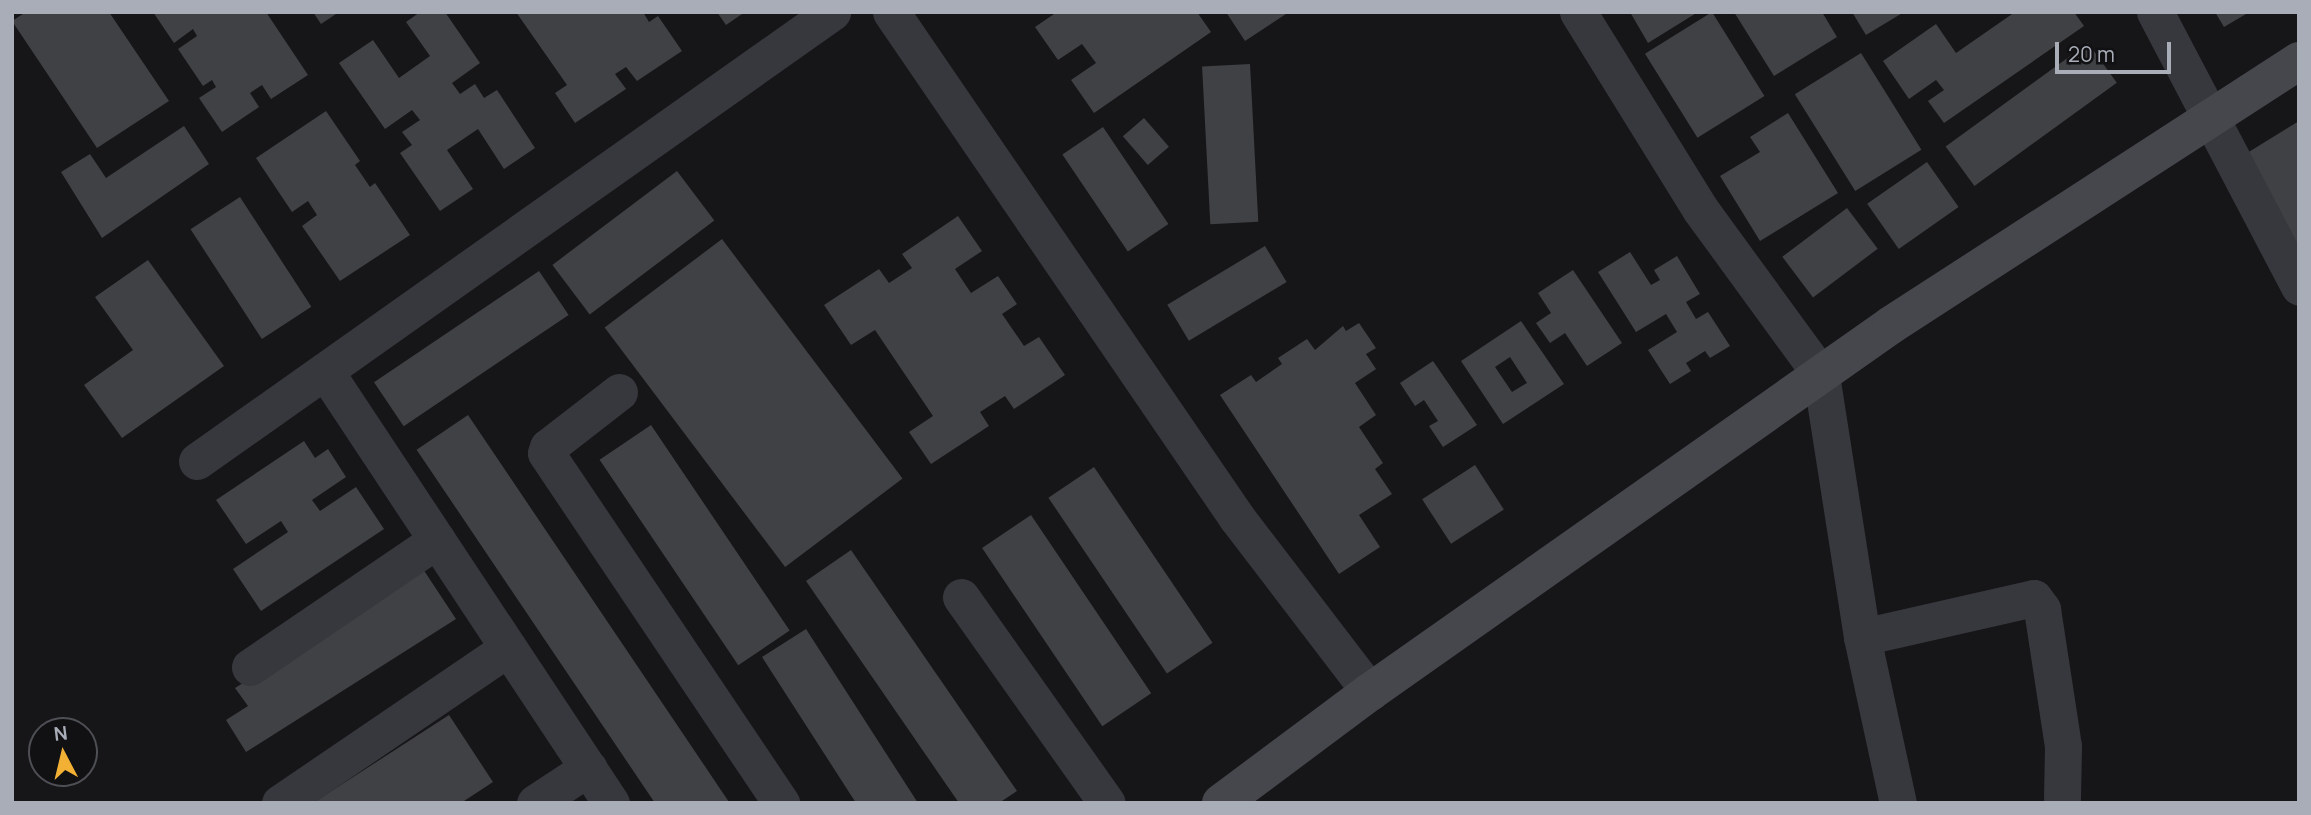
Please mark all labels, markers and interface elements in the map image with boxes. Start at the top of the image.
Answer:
scale bar [2059,28,2174,72]
text: 20 m [2068,40,2115,68]
north arrow [28,717,98,787]
text: N [52,719,69,747]

